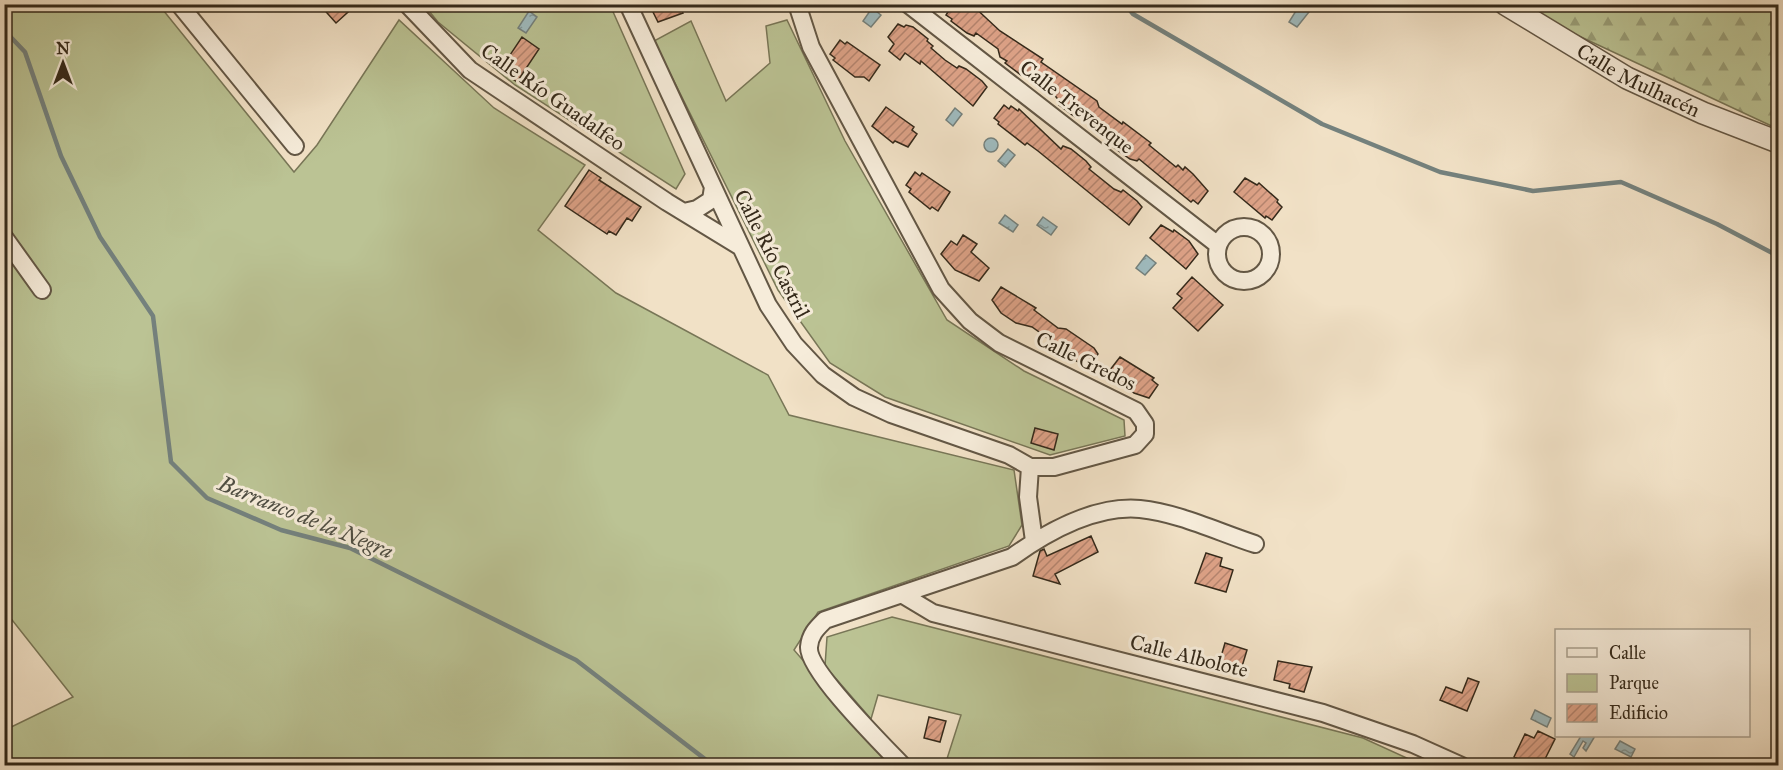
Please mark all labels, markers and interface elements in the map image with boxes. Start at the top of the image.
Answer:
north arrow [33,33,93,93]
street label: Calle Río Guadalfeo [476,38,630,157]
street label: Calle Mulhacén [1572,38,1704,123]
text: N [56,39,70,58]
street label: Calle Trevenque [1015,54,1140,160]
street label: Calle Río Castril [728,185,816,323]
street label: Calle Gredos [1032,326,1140,396]
water label: Barranco de la Negra [214,469,397,564]
street label: Calle Albolote [1127,629,1251,683]
legend [1555,629,1750,737]
text: Calle [1609,642,1646,664]
text: Parque [1609,672,1659,695]
text: Edificio [1609,702,1668,724]

